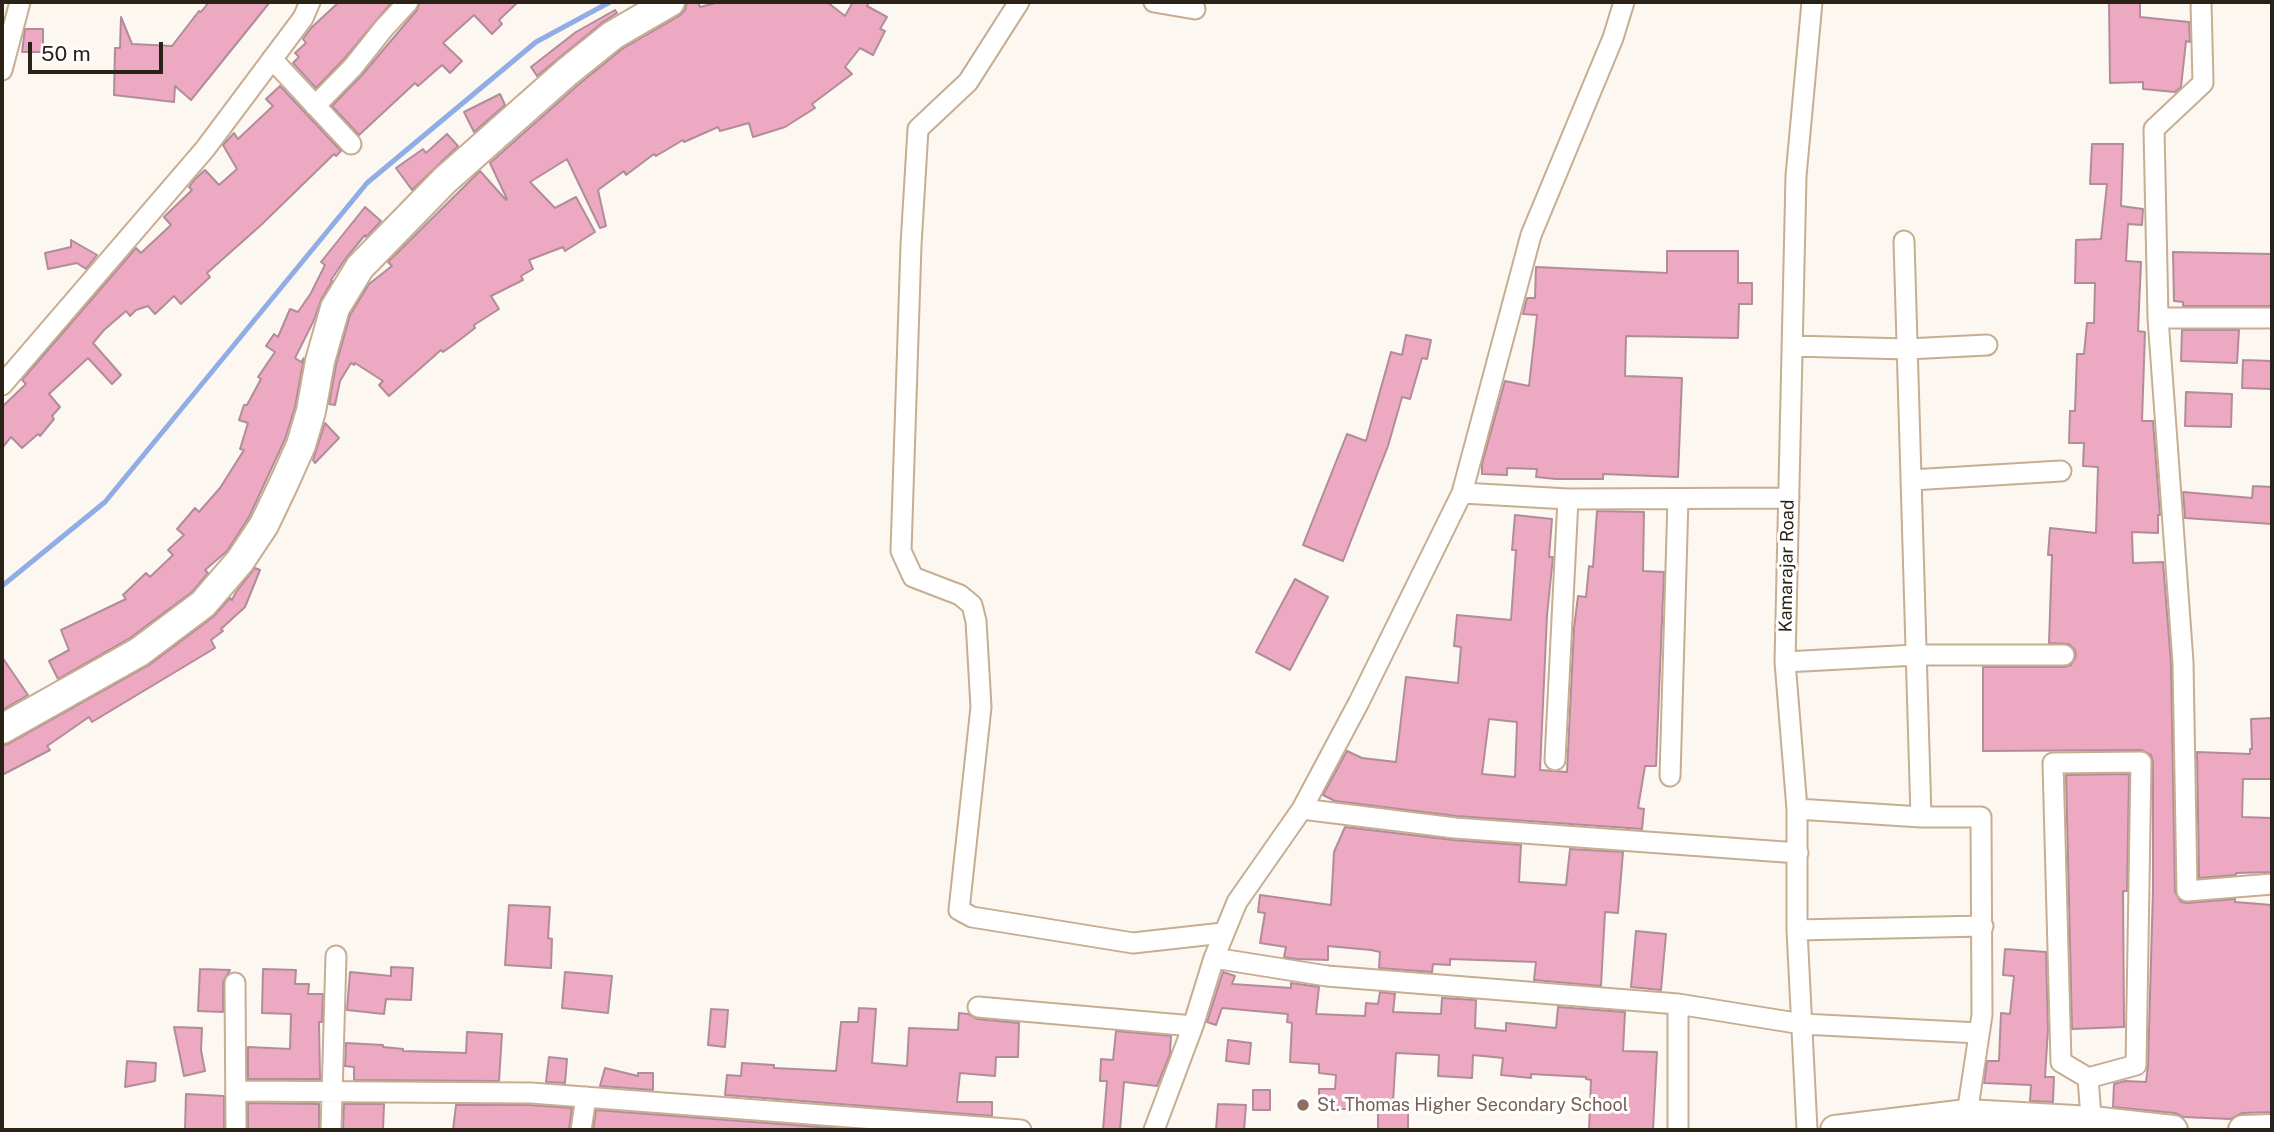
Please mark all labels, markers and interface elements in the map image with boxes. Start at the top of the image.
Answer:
scale bar [32,28,166,72]
text: 50 m [41,41,91,66]
street label: Kamarajar Road [1775,499,1799,633]
place label: St. Thomas Higher Secondary School [1317,1094,1628,1116]
marker: St. Thomas Higher Secondary School [1295,1097,1311,1113]

